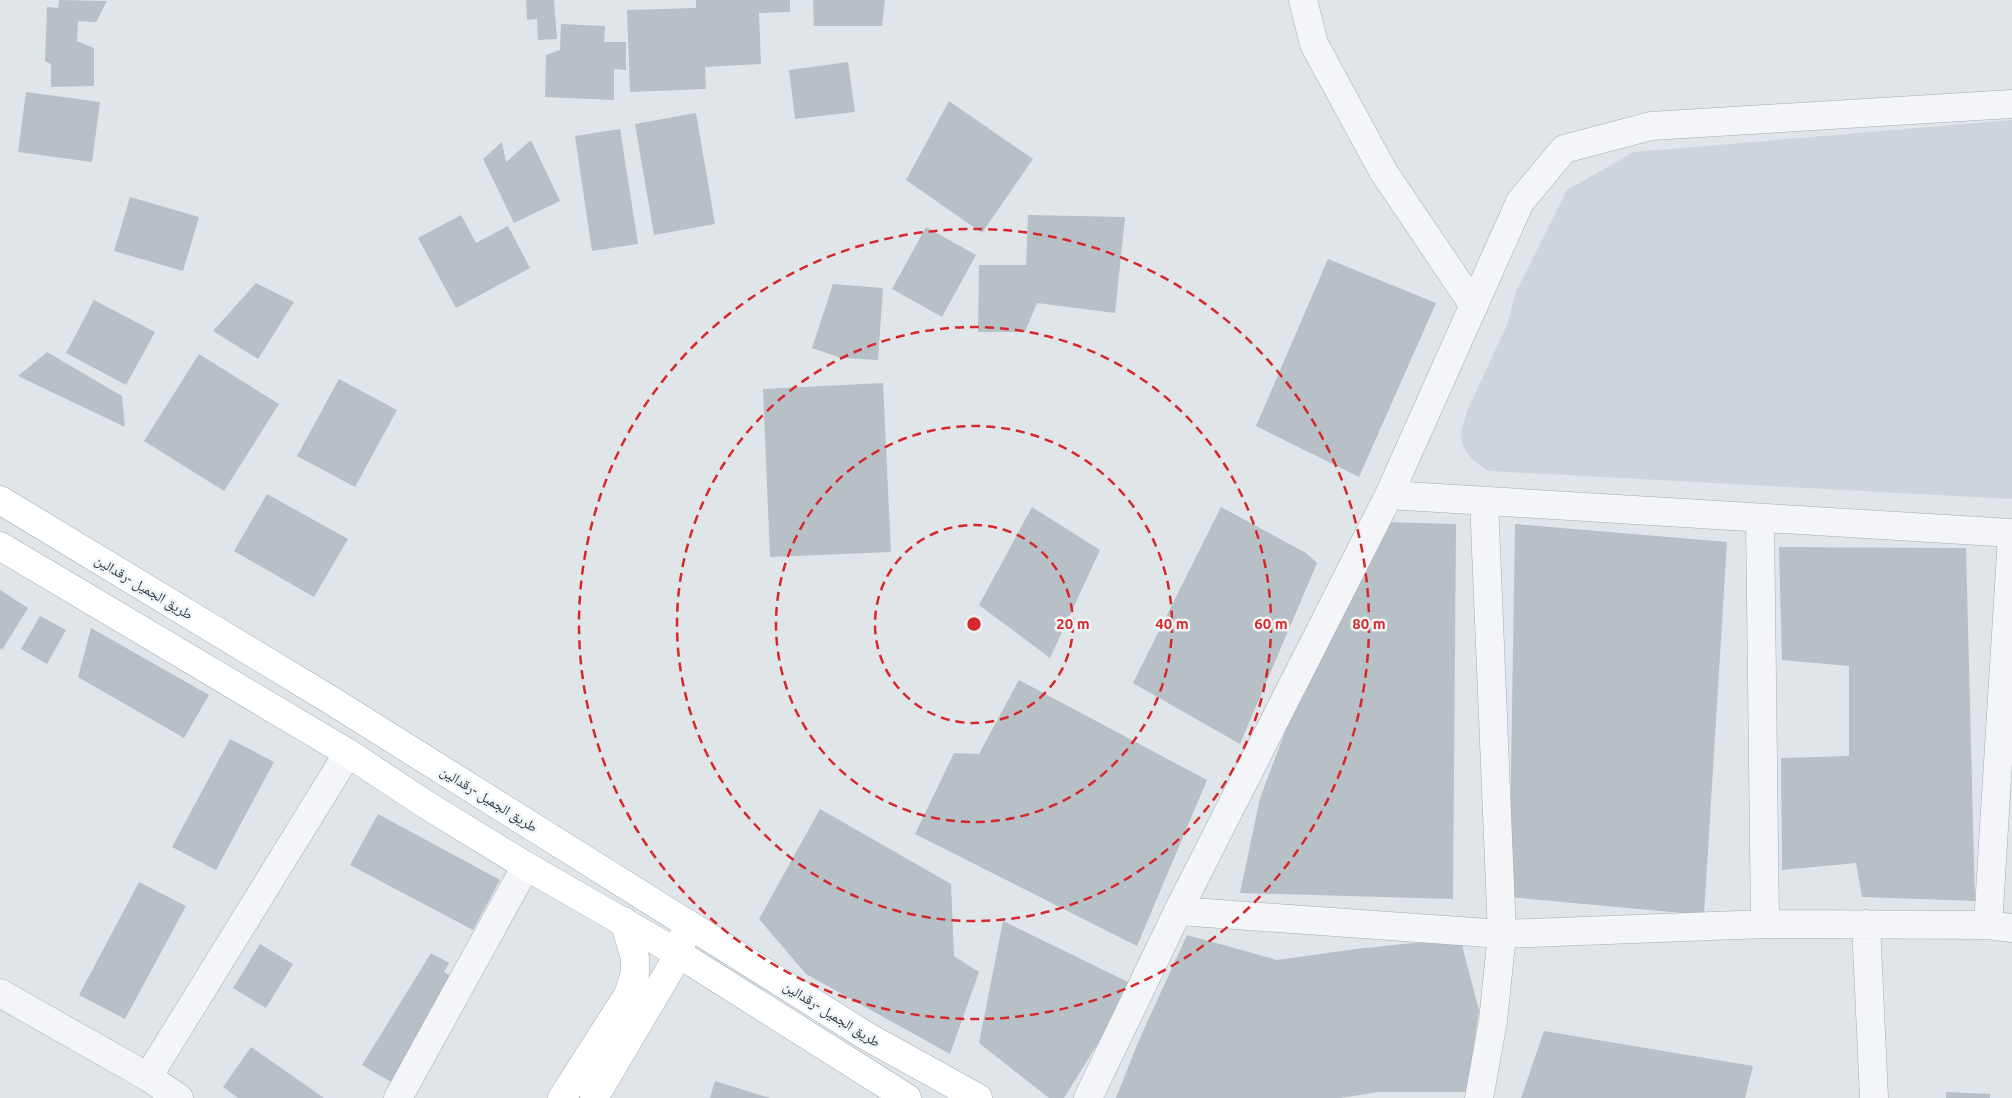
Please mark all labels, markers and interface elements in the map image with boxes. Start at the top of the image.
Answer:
street label: طريق الجميل -رقدالين [91,551,196,624]
centre of rings [965,615,983,633]
text: 20 m [1056,615,1090,632]
text: 40 m [1155,615,1189,632]
text: 60 m [1254,615,1288,632]
text: 80 m [1352,615,1386,632]
street label: طريق الجميل -رقدالين [436,763,540,837]
street label: طريق الجميل -رقدالين [779,978,883,1052]

